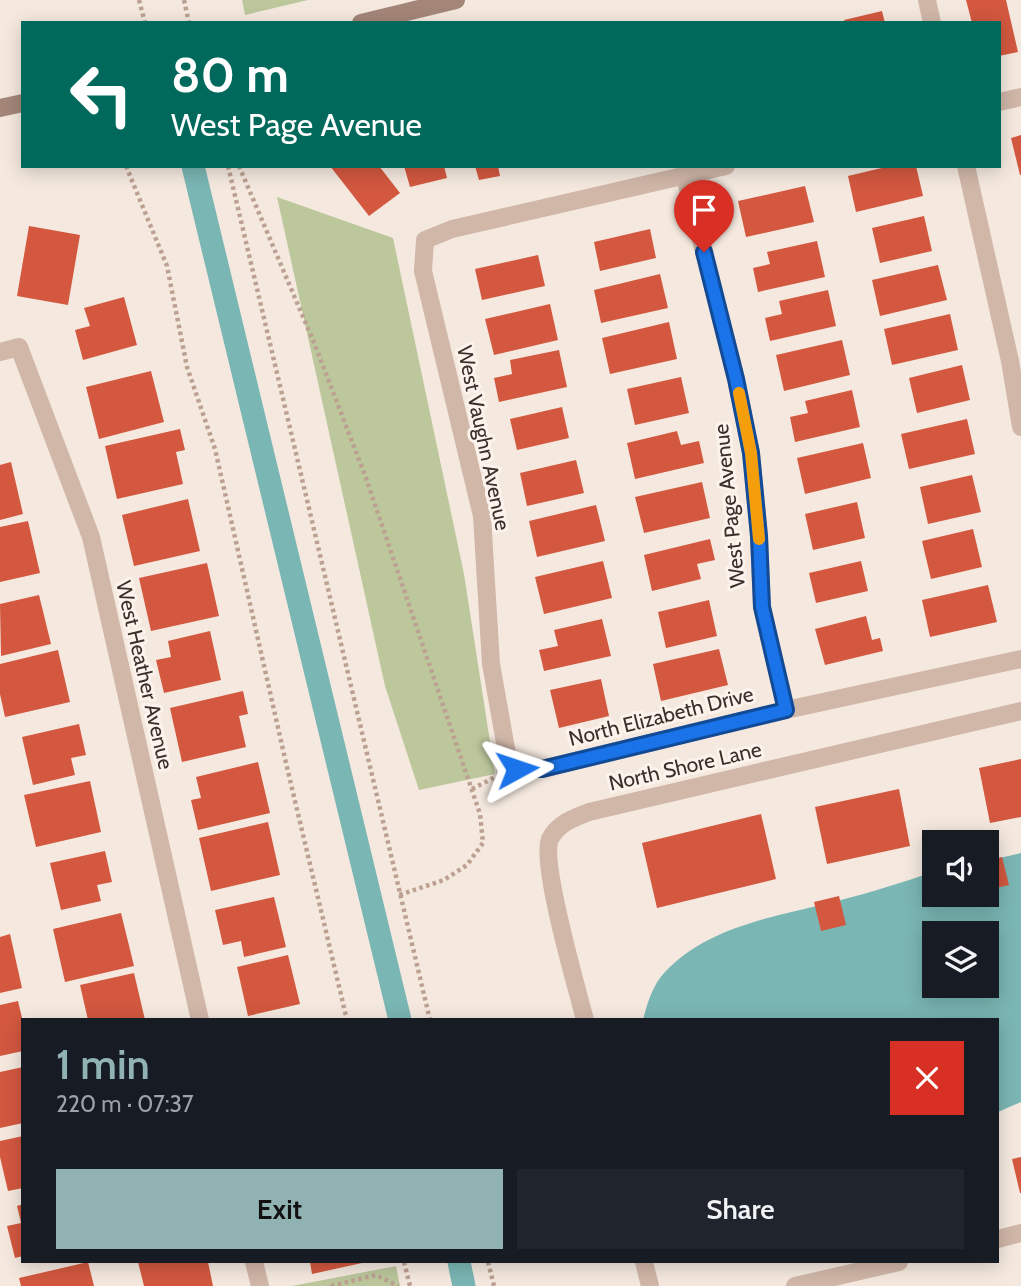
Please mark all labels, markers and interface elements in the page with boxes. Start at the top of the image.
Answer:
text: 80 m [171,45,289,104]
icon: left [56,49,147,140]
text: West Page Avenue [171,105,422,144]
pin [674,180,734,252]
icon: arrive [685,191,723,229]
street label: West Vaughn Avenue [452,343,516,533]
street label: West Page Avenue [708,423,750,589]
street label: West Heather Avenue [111,578,179,772]
street label: North Elizabeth Drive [566,681,756,751]
position arrow [480,732,554,806]
street label: North Shore Lane [606,736,764,796]
map controls [922,830,999,998]
button: sound [922,830,999,907]
button: layers [922,921,999,998]
text: 1 min [56,1038,150,1090]
button: close [890,1041,964,1115]
text: 220 m · 07:37 [56,1090,194,1118]
button: Exit [56,1169,503,1249]
button: Share [517,1169,964,1249]

